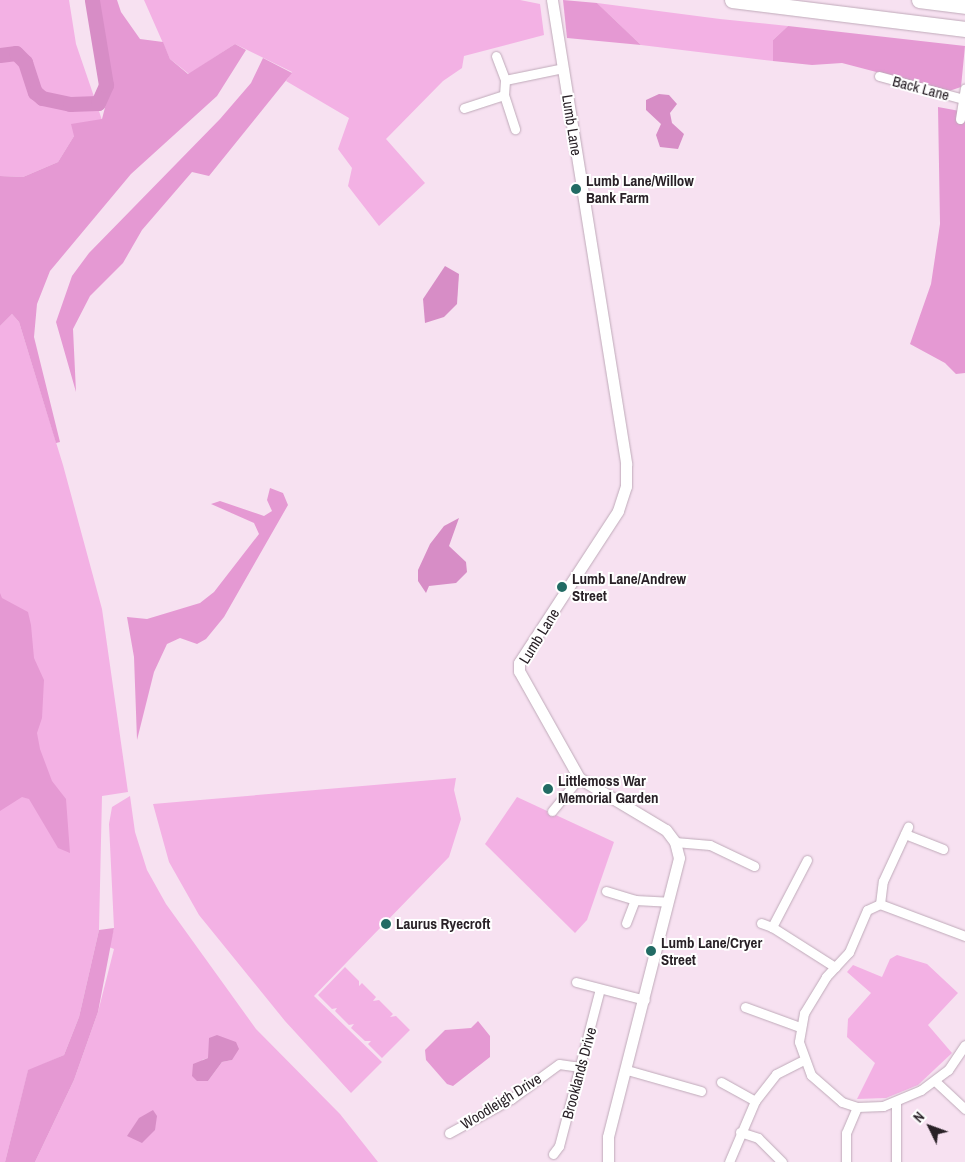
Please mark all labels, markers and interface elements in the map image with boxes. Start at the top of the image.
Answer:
street label: Back Lane [891,72,951,104]
street label: Lumb Lane [558,93,586,157]
place label: Lumb Lane/Willow Bank Farm [586,171,694,206]
marker: Lumb Lane/Willow Bank Farm [570,183,582,195]
place label: Lumb Lane/Andrew Street [572,569,686,604]
marker: Lumb Lane/Andrew Street [556,581,568,593]
street label: Lumb Lane [515,605,563,667]
place label: Littlemoss War Memorial Garden [558,771,658,806]
marker: Littlemoss War Memorial Garden [542,783,554,795]
place label: Laurus Ryecroft [396,915,490,933]
marker: Laurus Ryecroft [380,918,392,930]
place label: Lumb Lane/Cryer Street [661,933,762,968]
marker: Lumb Lane/Cryer Street [645,945,657,957]
street label: Brooklands Drive [558,1025,600,1121]
street label: Woodleigh Drive [457,1069,545,1133]
north arrow [905,1102,955,1152]
text: N [909,1108,928,1126]

